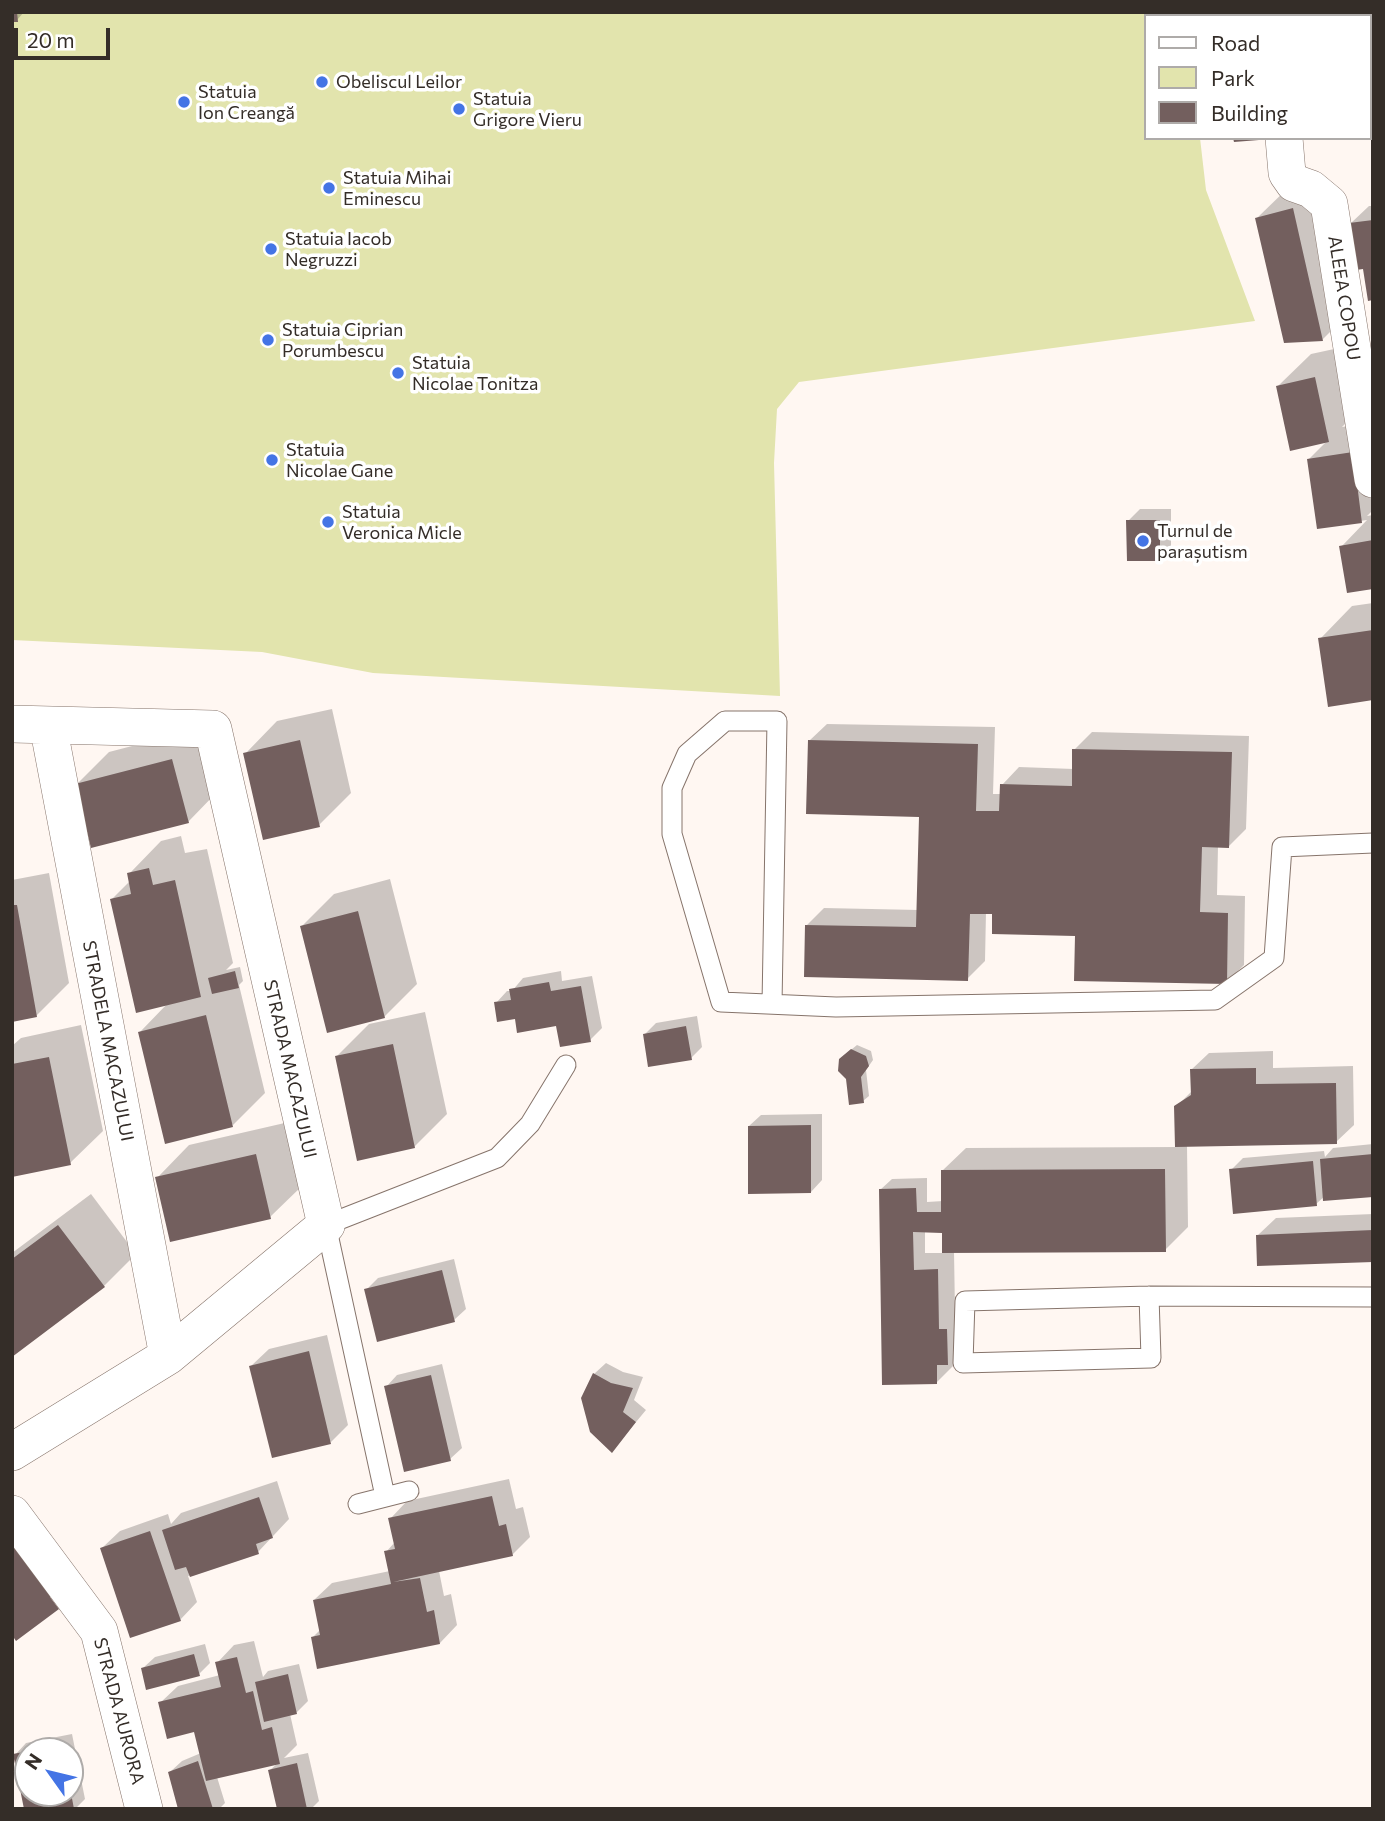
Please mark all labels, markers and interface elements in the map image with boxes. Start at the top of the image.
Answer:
scale bar [18,14,114,58]
legend [1144,14,1371,140]
text: 20 m [27,27,75,52]
text: Road [1211,30,1260,55]
text: Park [1211,65,1255,90]
place label: Obeliscul Leilor [336,71,462,93]
marker: Obeliscul Leilor [314,74,330,90]
place label: Statuia Ion Creangă [198,81,295,124]
place label: Statuia Grigore Vieru [473,88,582,130]
marker: Statuia Ion Creangă [176,94,192,110]
text: Building [1211,100,1288,125]
marker: Statuia Grigore Vieru [451,101,467,117]
place label: Statuia Mihai Eminescu [343,167,451,210]
marker: Statuia Mihai Eminescu [321,180,337,196]
place label: Statuia Iacob Negruzzi [285,228,392,270]
street label: ALEEA COPOU [1323,234,1365,362]
marker: Statuia Iacob Negruzzi [263,241,279,257]
place label: Statuia Ciprian Porumbescu [282,319,403,362]
marker: Statuia Ciprian Porumbescu [260,332,276,348]
place label: Statuia Nicolae Tonitza [412,352,538,394]
marker: Statuia Nicolae Tonitza [390,365,406,381]
place label: Statuia Nicolae Gane [286,439,393,482]
marker: Statuia Nicolae Gane [264,452,280,468]
place label: Statuia Veronica Micle [342,501,462,544]
marker: Statuia Veronica Micle [320,514,336,530]
place label: Turnul de parașutism [1157,520,1248,562]
marker: Turnul de parașutism [1135,533,1151,549]
street label: STRADELA MACAZULUI [78,939,138,1143]
street label: STRADA MACAZULUI [259,978,321,1160]
street label: STRADA AURORA [89,1635,149,1787]
north arrow [14,1737,84,1807]
text: N [19,1749,46,1773]

